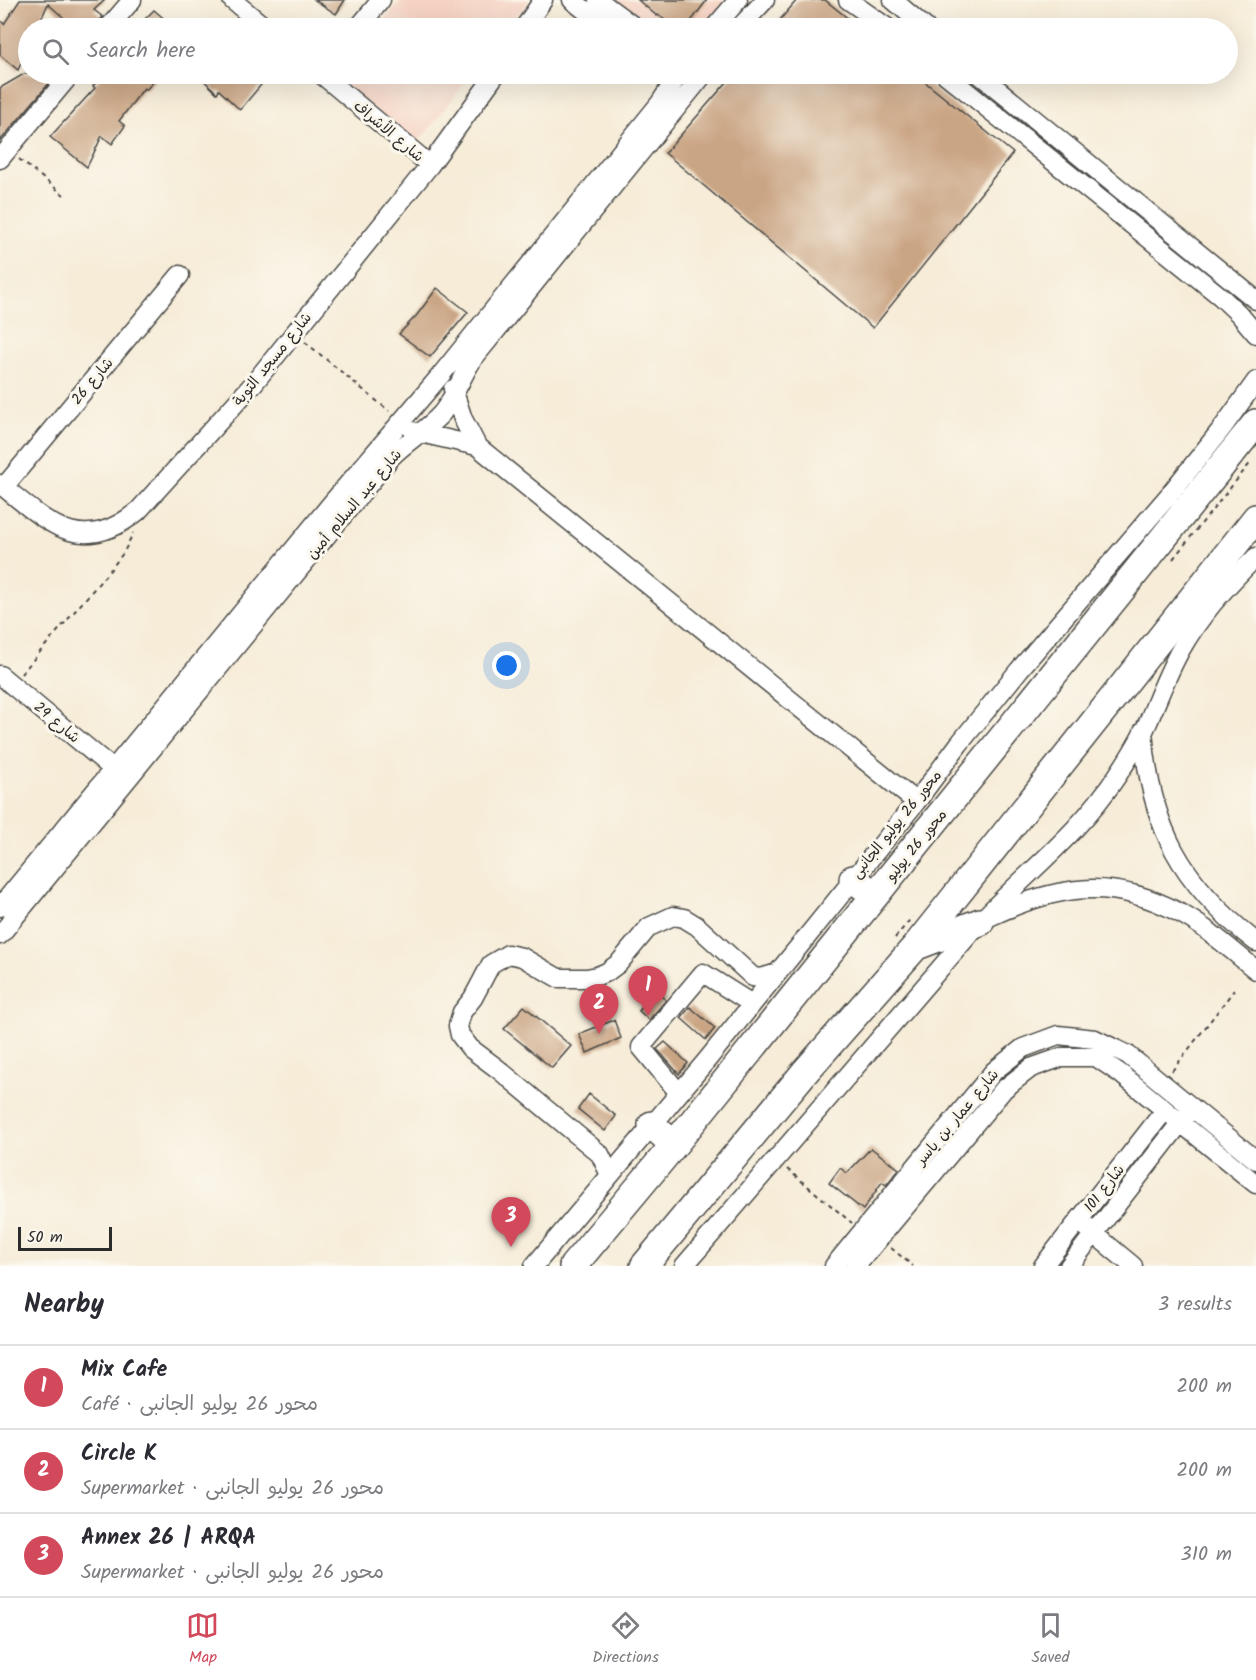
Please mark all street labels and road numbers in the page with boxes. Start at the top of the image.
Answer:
street label: شارع الأشراف [348,95,429,169]
street label: شارع مسجد التوبة [227,307,318,412]
street label: شارع 26 [66,353,120,411]
street label: شارع عبد السلام أمين [301,444,408,565]
street label: شارع 29 [28,696,85,749]
street label: محور 26 يوليو الجانبى [847,766,945,882]
street label: محور 26 يوليو [882,806,950,884]
street label: شارع عمار بن ياسر [909,1064,1005,1173]
street label: شارع 101 [1078,1159,1131,1218]

